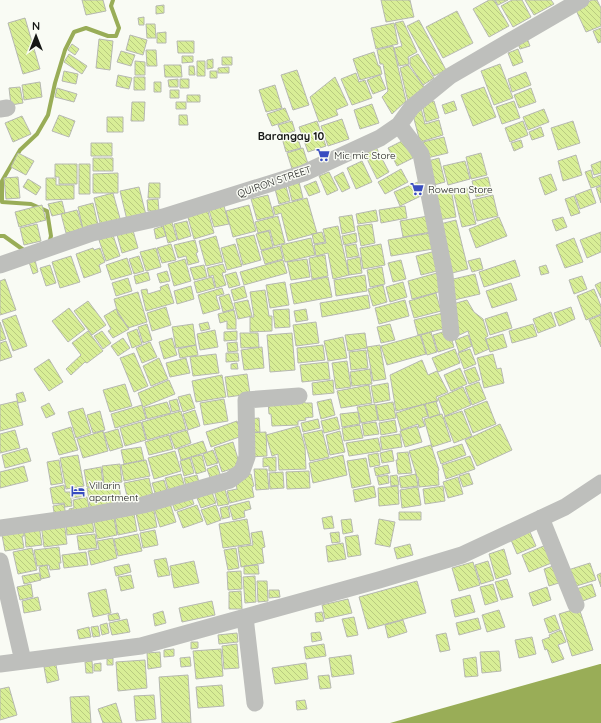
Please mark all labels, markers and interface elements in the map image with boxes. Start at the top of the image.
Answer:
north arrow [16,16,56,56]
text: N [32,19,40,33]
district label: Barangay 10 [258,129,325,143]
supermarket icon: Mic mic Store [315,147,331,163]
place label: Mic mic Store [334,149,396,162]
street label: QUIRON STREET [235,163,313,200]
supermarket icon: Rowena Store [409,181,425,197]
place label: Rowena Store [428,183,493,196]
place label: Villarin apartment [89,479,139,504]
hotel icon: Villarin apartment [70,483,86,499]

